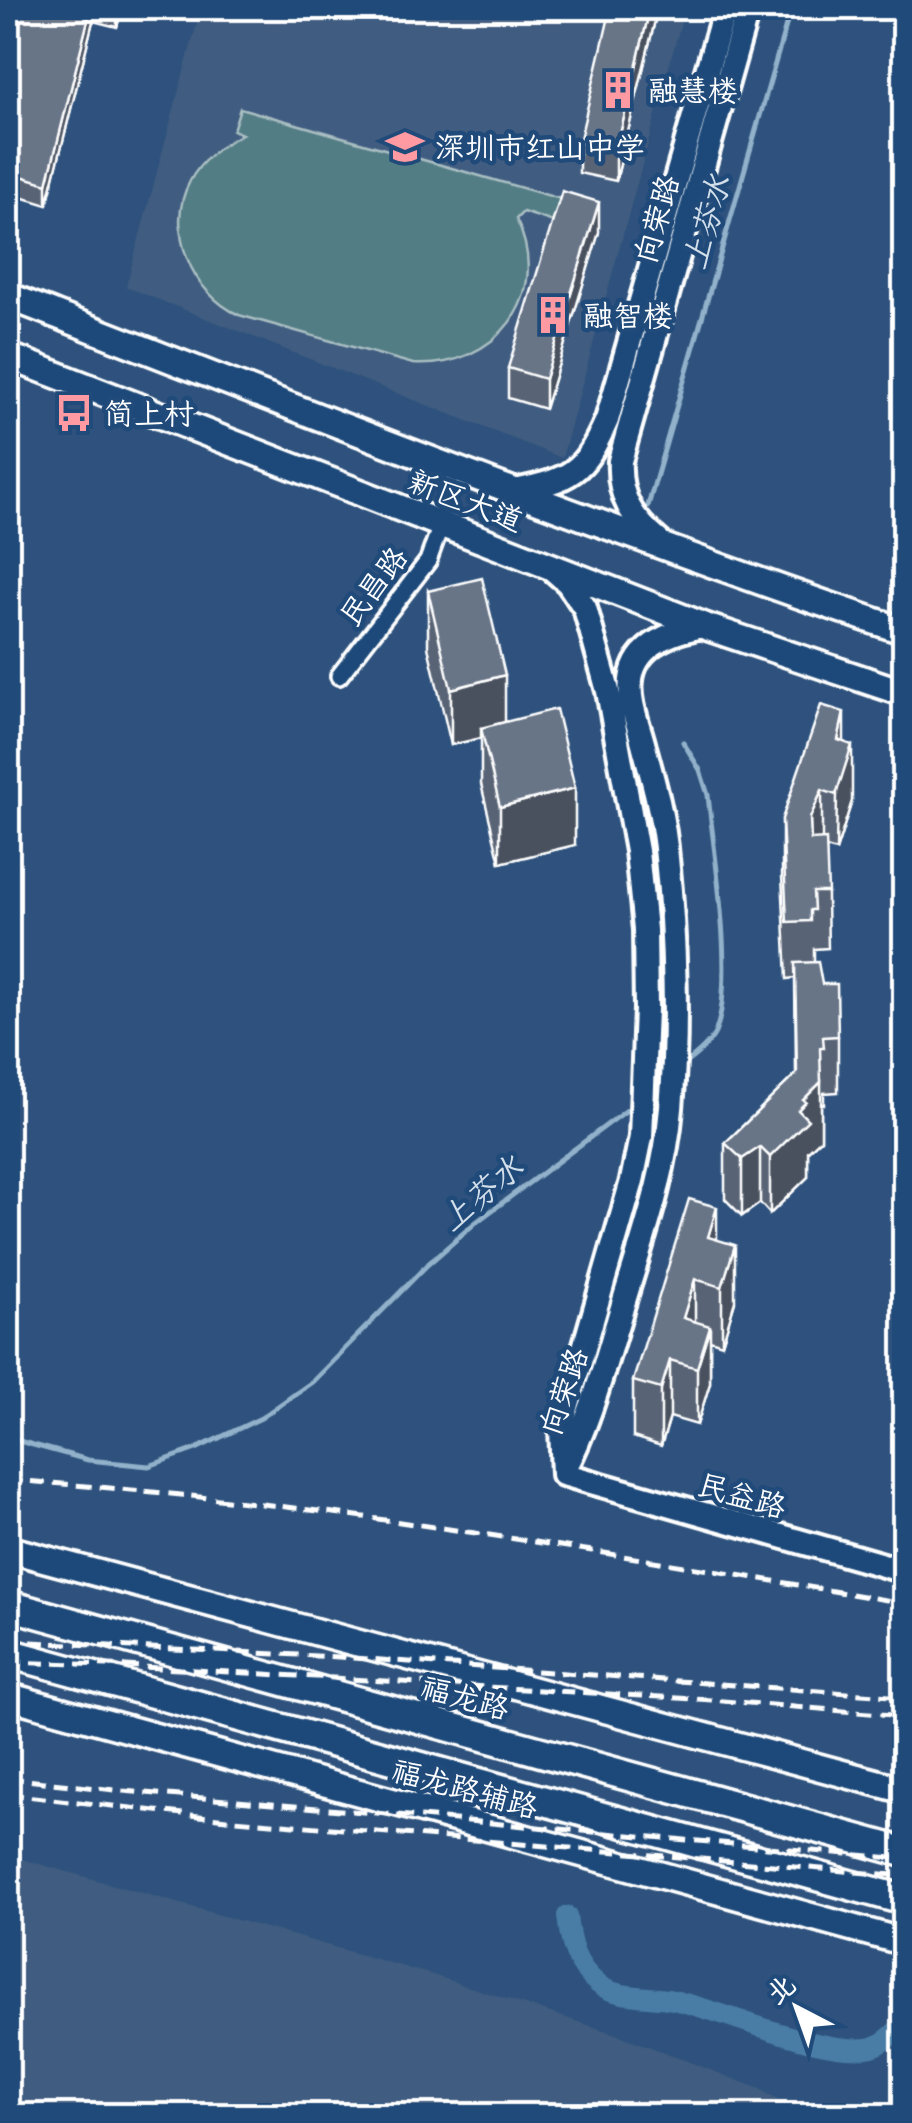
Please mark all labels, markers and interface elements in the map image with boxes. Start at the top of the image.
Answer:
building icon: 融慧楼 [597,69,639,111]
place label: 融慧楼 [648,70,738,110]
school or university icon: 深圳市红山中学 [384,126,426,168]
place label: 深圳市红山中学 [435,127,645,167]
water label: 上芬水 [672,169,740,274]
street label: 向荣路 [624,170,688,268]
building icon: 融智楼 [532,294,574,336]
place label: 融智楼 [583,295,673,335]
bus stop icon: 简上村 [53,392,95,434]
place label: 简上村 [104,393,194,433]
street label: 新区大道 [403,460,529,540]
street label: 民昌路 [330,538,416,634]
water label: 上芬水 [430,1145,532,1240]
street label: 向荣路 [529,1342,597,1440]
street label: 民益路 [693,1463,791,1527]
street label: 福龙路 [416,1666,514,1728]
street label: 福龙路辅路 [387,1749,543,1827]
north arrow [747,1958,847,2058]
text: 北 [758,1966,804,2013]

